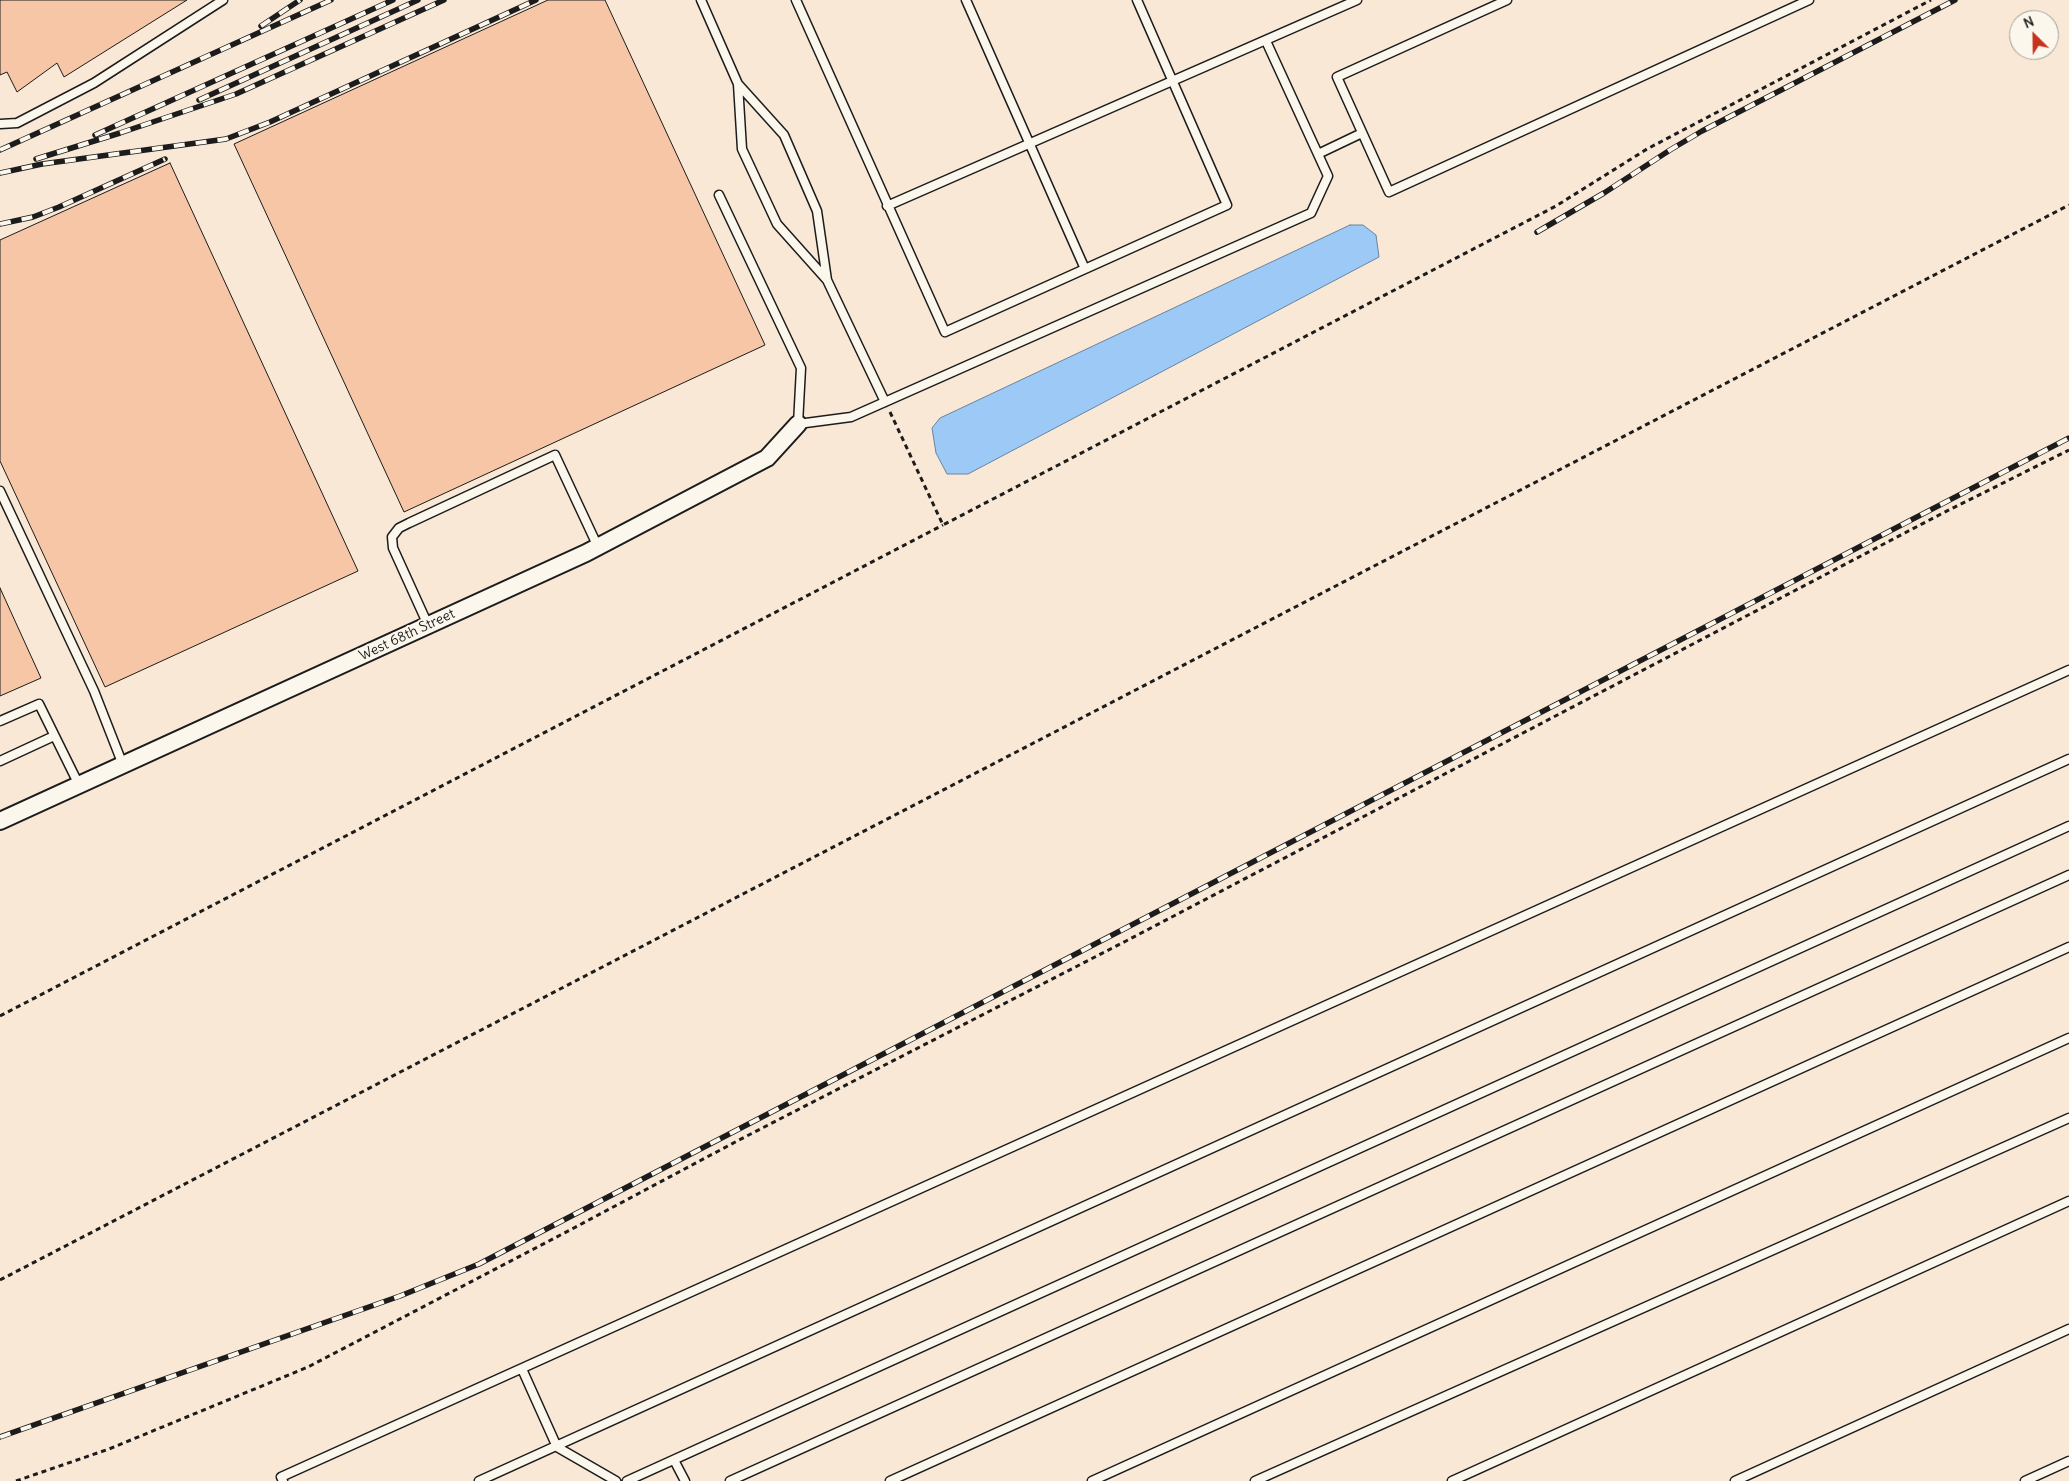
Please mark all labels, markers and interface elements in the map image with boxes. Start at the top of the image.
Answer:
north arrow [2009,10,2059,60]
text: N [2021,12,2037,32]
street label: West 68th Street [356,605,458,665]

